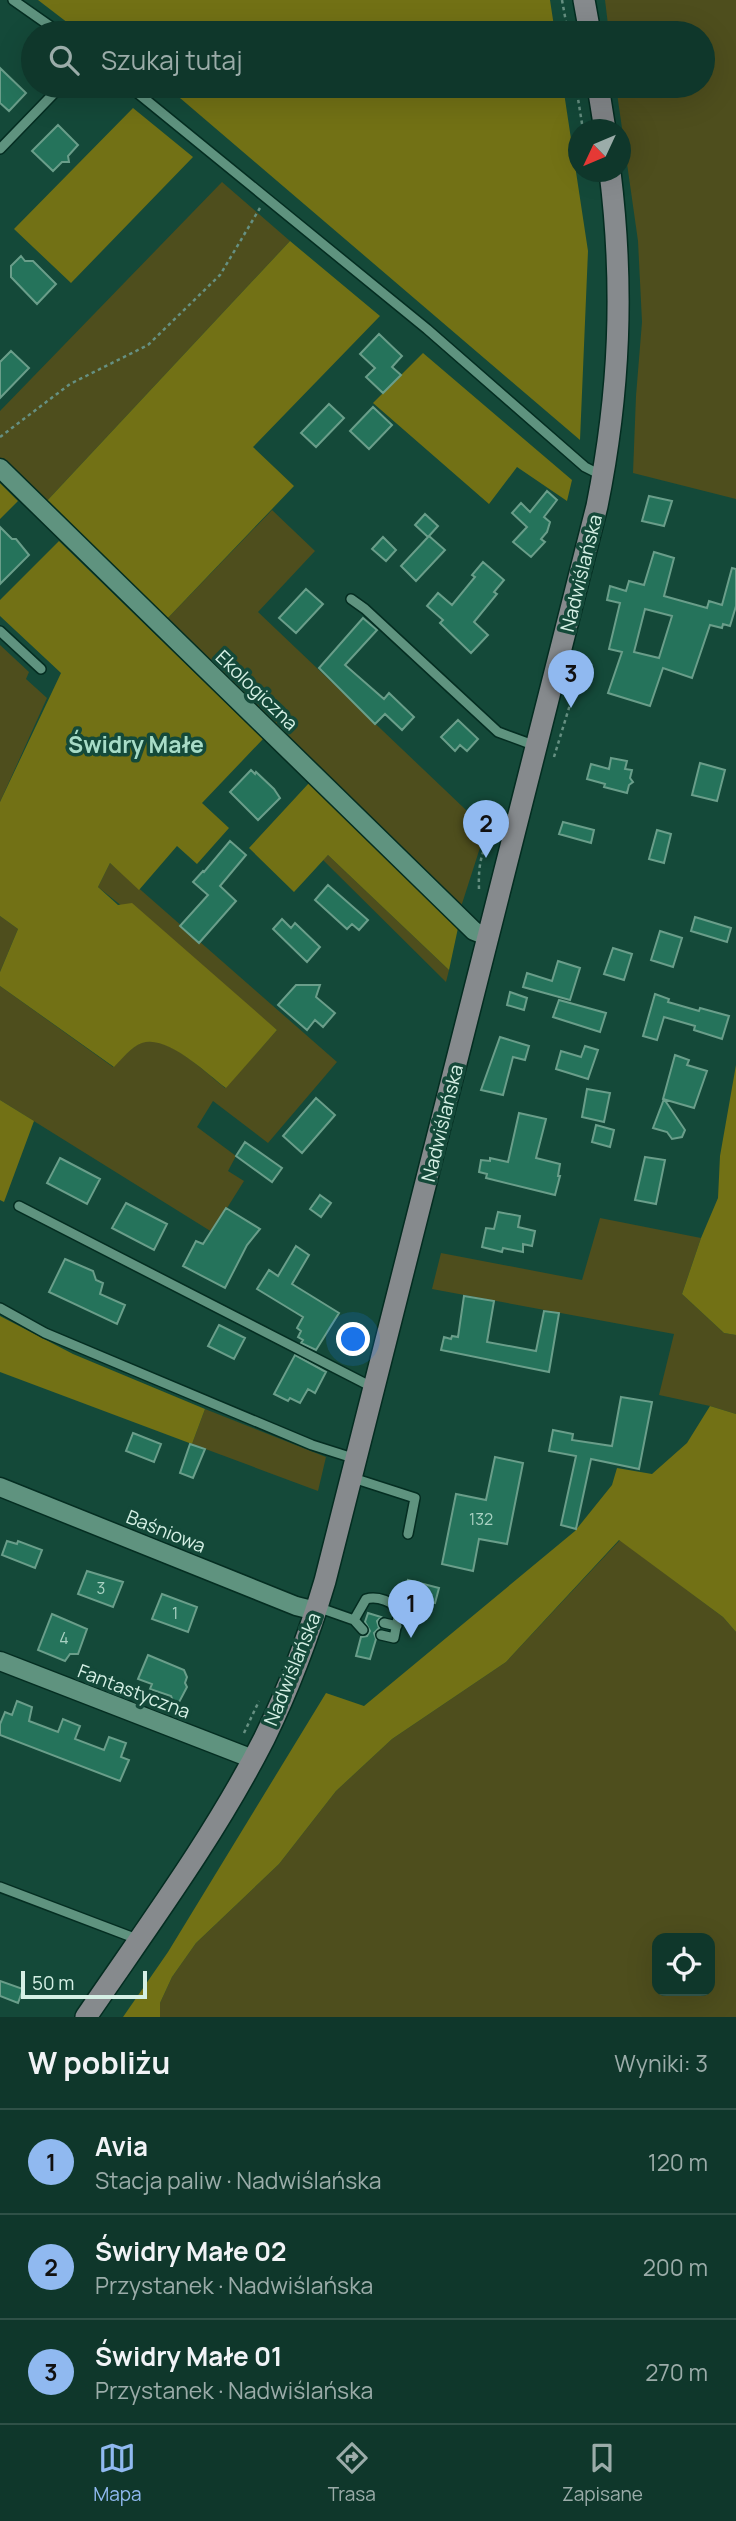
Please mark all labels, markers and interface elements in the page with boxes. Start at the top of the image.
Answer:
search box [21,21,715,98]
icon: search [45,41,83,79]
text: Szukaj tutaj [101,42,243,78]
north arrow [568,119,631,182]
street label: Nadwiślańska [554,512,608,634]
street label: Ekologiczna [210,644,304,736]
pin: 3 [548,650,594,708]
district label: Świdry Małe [68,728,204,760]
pin: 2 [463,800,509,858]
street label: Nadwiślańska [415,1062,469,1184]
your location [336,1322,370,1356]
street label: Baśniowa [122,1503,210,1559]
house number: 132 [469,1508,493,1530]
house number: 3 [97,1577,105,1599]
pin: 1 [388,1580,434,1638]
house number: 1 [172,1602,178,1624]
street label: Nadwiślańska [257,1608,327,1730]
house number: 4 [59,1627,69,1649]
street label: Fantastyczna [74,1658,194,1724]
map controls [652,1933,715,1996]
button: locate [652,1933,715,1996]
scale bar [21,1968,147,2000]
text: 50 m [32,1970,74,1996]
text: W pobliżu [28,2042,170,2083]
text: Wyniki: 3 [614,2047,708,2079]
text: Avia [95,2128,148,2164]
text: 1 [46,2146,56,2178]
text: 120 m [648,2146,708,2178]
text: Stacja paliw · Nadwiślańska [95,2164,382,2196]
text: Świdry Małe 02 [95,2233,286,2269]
text: 2 [44,2251,58,2283]
text: 200 m [643,2251,708,2283]
text: Przystanek · Nadwiślańska [95,2269,373,2301]
text: Świdry Małe 01 [95,2338,282,2374]
text: 3 [44,2356,58,2388]
text: 270 m [645,2356,708,2388]
text: Przystanek · Nadwiślańska [95,2374,373,2406]
tab: Mapa [93,2439,141,2507]
tab: Trasa [328,2439,376,2507]
tab: Zapisane [562,2439,643,2507]

